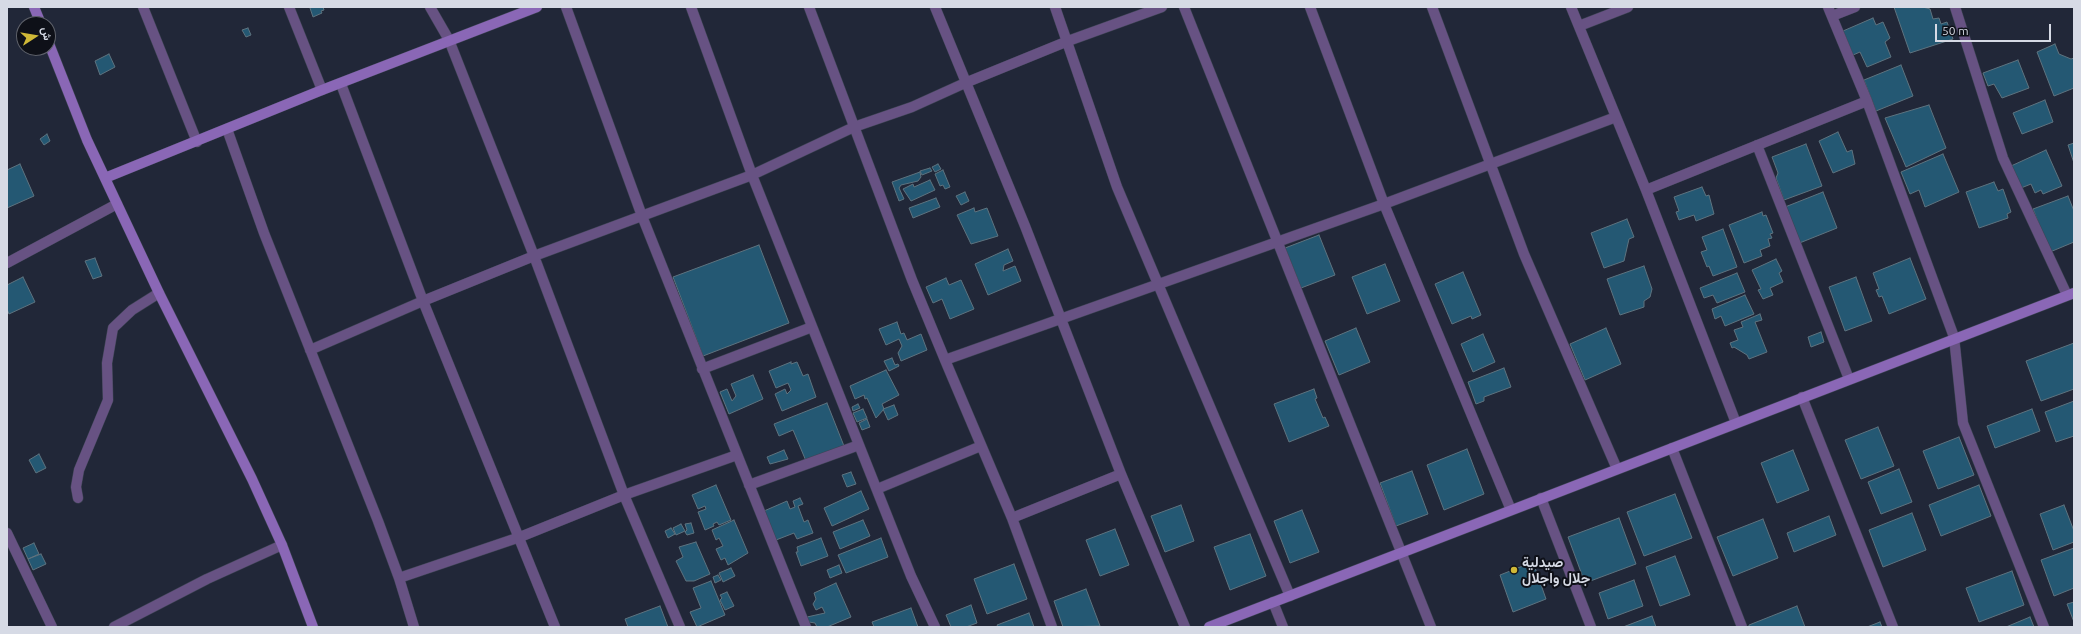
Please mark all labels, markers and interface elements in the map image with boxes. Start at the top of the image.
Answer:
north arrow [16,16,56,56]
scale bar [1937,16,2053,42]
text: 50 m [1942,24,1969,37]
text: ش [40,26,54,41]
place label: صيدلية جلال واجلال [1522,554,1590,586]
marker: صيدلية جلال واجلال [1509,565,1519,575]

